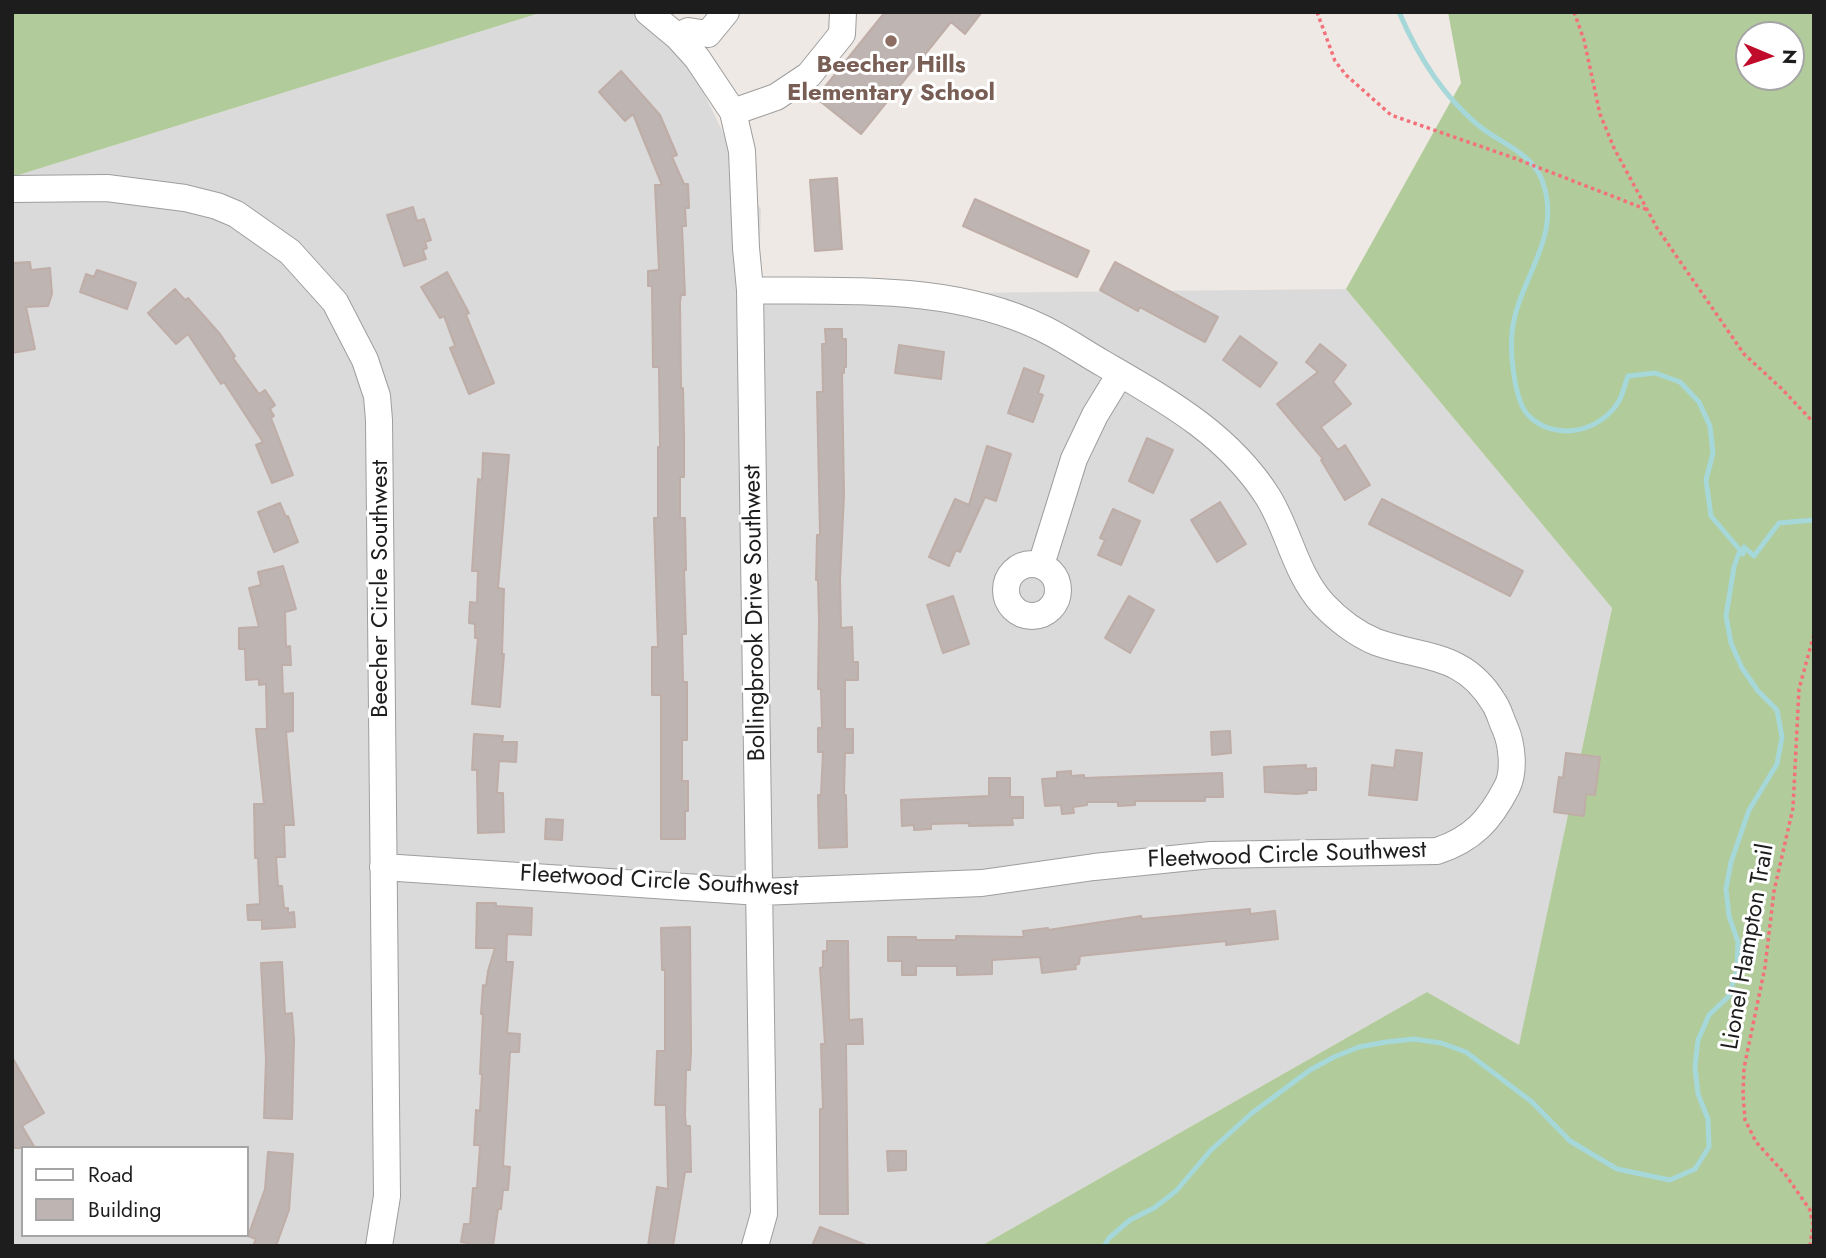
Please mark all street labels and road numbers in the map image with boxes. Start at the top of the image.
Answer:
street label: Beecher Circle Southwest [367,460,395,718]
street label: Bollingbrook Drive Southwest [739,464,773,762]
street label: Fleetwood Circle Southwest [1147,837,1427,875]
street label: Lionel Hampton Trail [1717,842,1781,1052]
street label: Fleetwood Circle Southwest [519,860,799,904]

